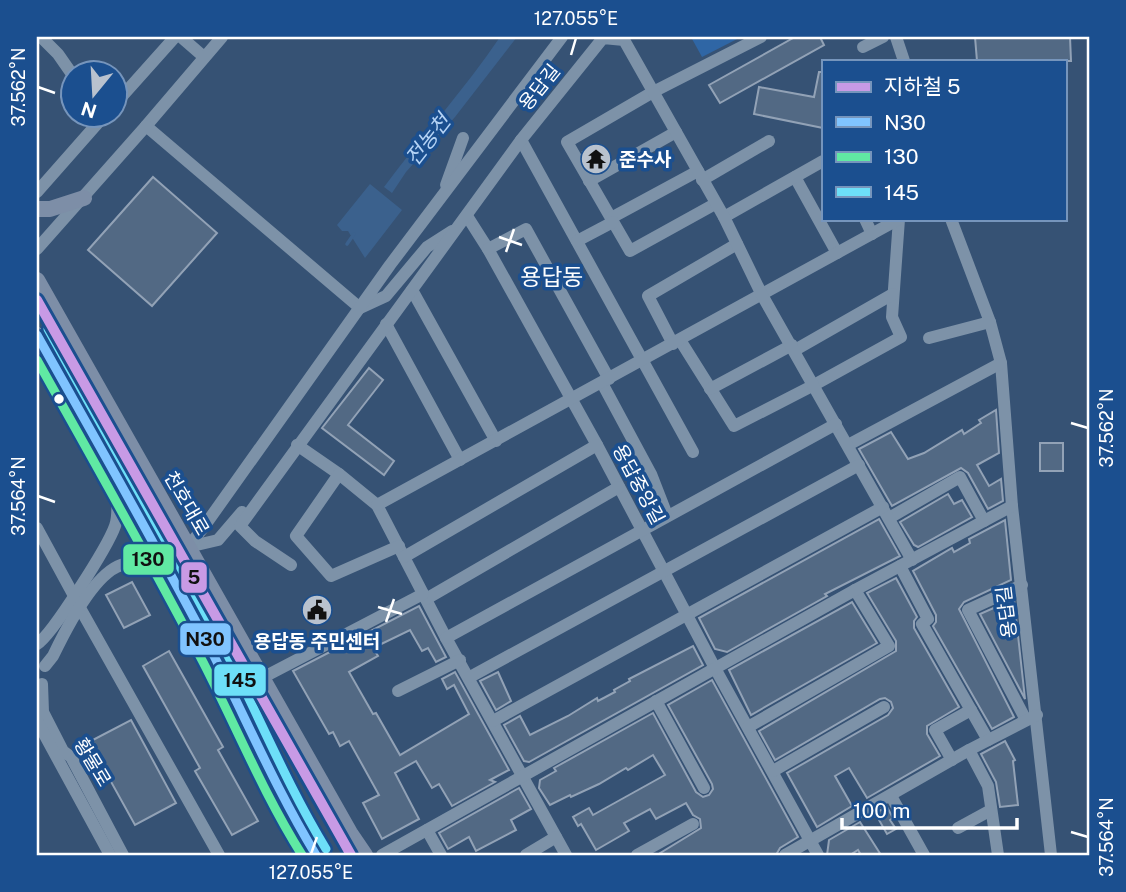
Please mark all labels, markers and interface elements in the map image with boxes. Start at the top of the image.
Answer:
text: 127.055°E [534,8,618,29]
text: 37.562°N [8,47,29,127]
north arrow [60,60,130,130]
street label: 용답길 [514,60,564,114]
legend [822,60,1066,220]
text: 지하철 5 [884,74,961,99]
text: N [78,97,99,123]
water label: 전농천 [400,107,457,170]
text: N30 [884,110,926,135]
temple icon: 준수사 [579,142,613,176]
text: 130 [884,144,919,169]
place label: 준수사 [619,148,672,170]
text: 145 [884,180,919,205]
district label: 용답동 [520,263,584,290]
text: 37.562°N [1096,388,1117,468]
unlabelled marker [52,392,66,406]
street label: 용답중앙길 [609,440,669,528]
text: 37.564°N [8,456,29,536]
street label: 천호대로 [160,467,214,539]
line badge: 130 [122,543,175,576]
text: 130 [132,548,164,570]
line badge: 5 [180,561,208,594]
text: 5 [188,566,200,588]
street label: 용답길 [992,585,1020,639]
public building icon: 용답동 주민센터 [300,593,334,627]
line badge: N30 [179,622,232,656]
text: N30 [185,628,225,650]
place label: 용답동 주민센터 [254,630,380,652]
line badge: 145 [213,663,267,697]
text: 145 [223,669,257,691]
street label: 황물로 [70,734,116,790]
scale bar [842,787,1018,831]
text: 37.564°N [1096,797,1117,877]
text: 100 m [853,798,910,823]
text: 127.055°E [269,862,353,883]

